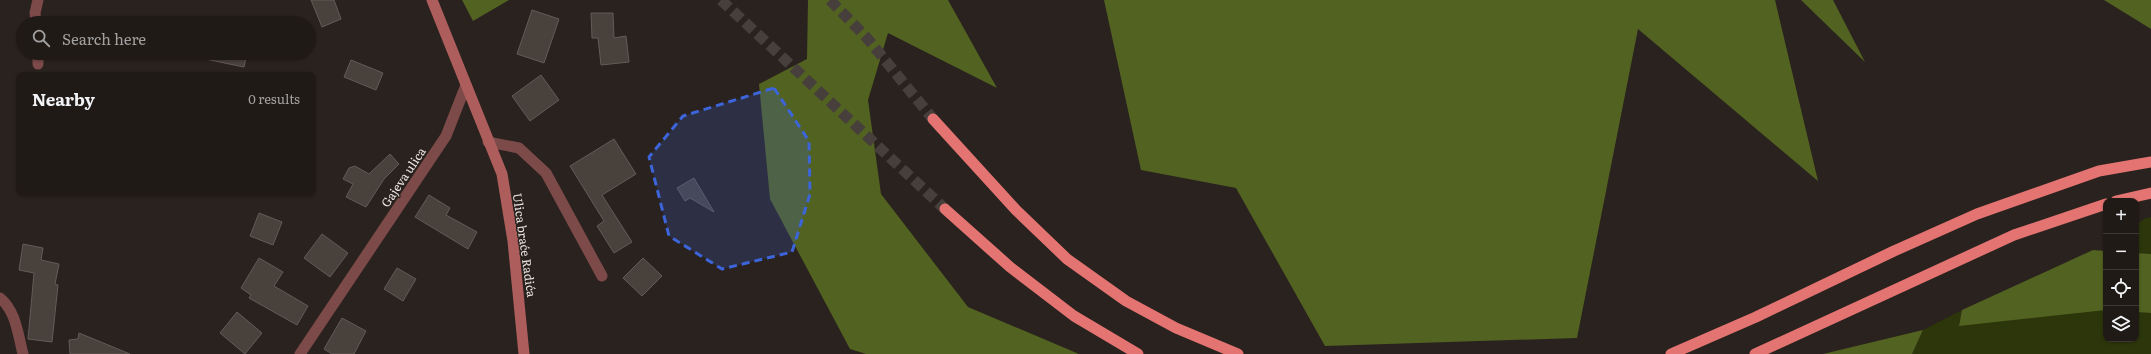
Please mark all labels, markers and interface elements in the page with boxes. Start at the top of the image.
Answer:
search box [16,16,316,60]
icon: search [30,27,52,49]
text: Search here [62,27,146,50]
text: Nearby [32,86,95,111]
text: 0 results [248,89,300,108]
street label: Gajeva ulica [376,143,430,211]
street label: Ulica braće Radića [509,192,541,299]
map controls [2103,198,2139,342]
button: + [2103,198,2139,234]
button: − [2103,234,2139,270]
button: locate [2103,270,2139,306]
button: layers [2103,306,2139,342]

